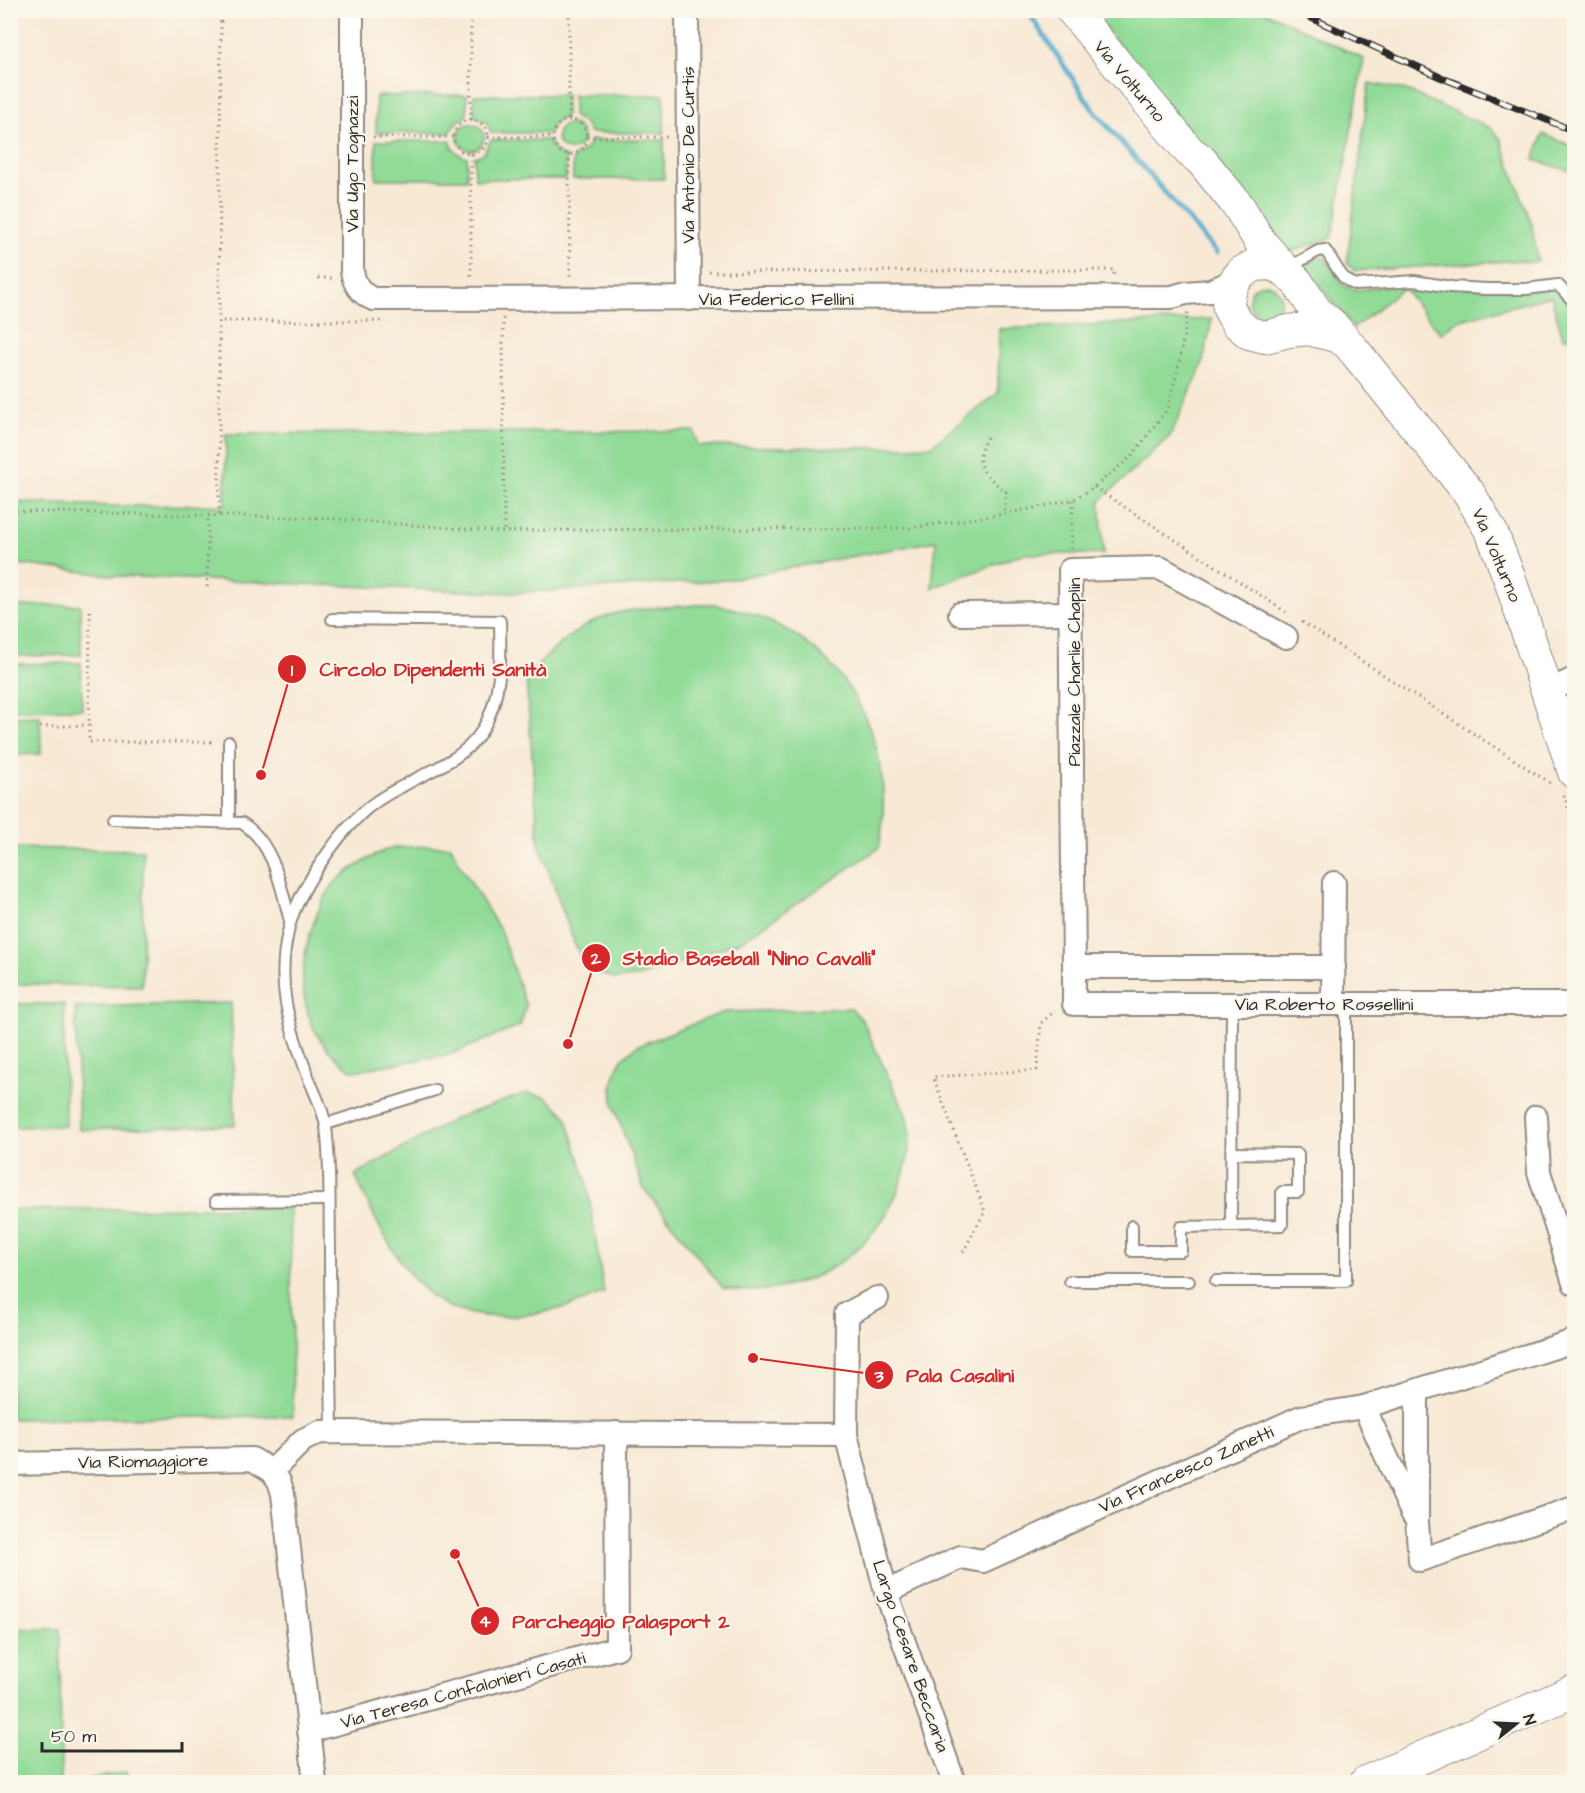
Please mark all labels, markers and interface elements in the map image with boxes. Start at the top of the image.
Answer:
street label: Via Volturno [1088,35,1171,128]
street label: Via Antonio De Curtis [676,67,701,243]
street label: Via Ugo Tognazzi [340,96,366,232]
street label: Via Federico Fellini [698,287,854,312]
street label: Via Volturno [1465,504,1528,606]
street label: Piazzale Charlie Chaplin [1062,578,1087,766]
callout: Circolo Dipendenti Sanità [277,650,558,688]
text: Circolo Dipendenti Sanità [320,656,547,684]
text: 1 [291,658,294,683]
callout: Stadio Baseball "Nino Cavalli" [581,939,888,977]
text: Stadio Baseball "Nino Cavalli" [621,945,876,973]
text: 2 [590,946,602,971]
street label: Via Roberto Rossellini [1235,992,1414,1017]
callout: Pala Casalini [864,1356,1026,1394]
text: Pala Casalini [906,1362,1015,1390]
text: 3 [873,1364,884,1389]
street label: Via Francesco Zanetti [1095,1419,1278,1519]
street label: Via Riomaggiore [78,1448,209,1476]
street label: Largo Cesare Beccaria [865,1557,955,1756]
callout: Parcheggio Palasport 2 [470,1602,742,1640]
text: Parcheggio Palasport 2 [512,1608,730,1637]
text: 4 [479,1609,492,1634]
street label: Via Teresa Confalonieri Casati [338,1646,589,1735]
north arrow [1486,1694,1546,1754]
text: N [1517,1712,1541,1728]
scale bar [42,1715,182,1753]
text: 50 m [51,1724,96,1749]

